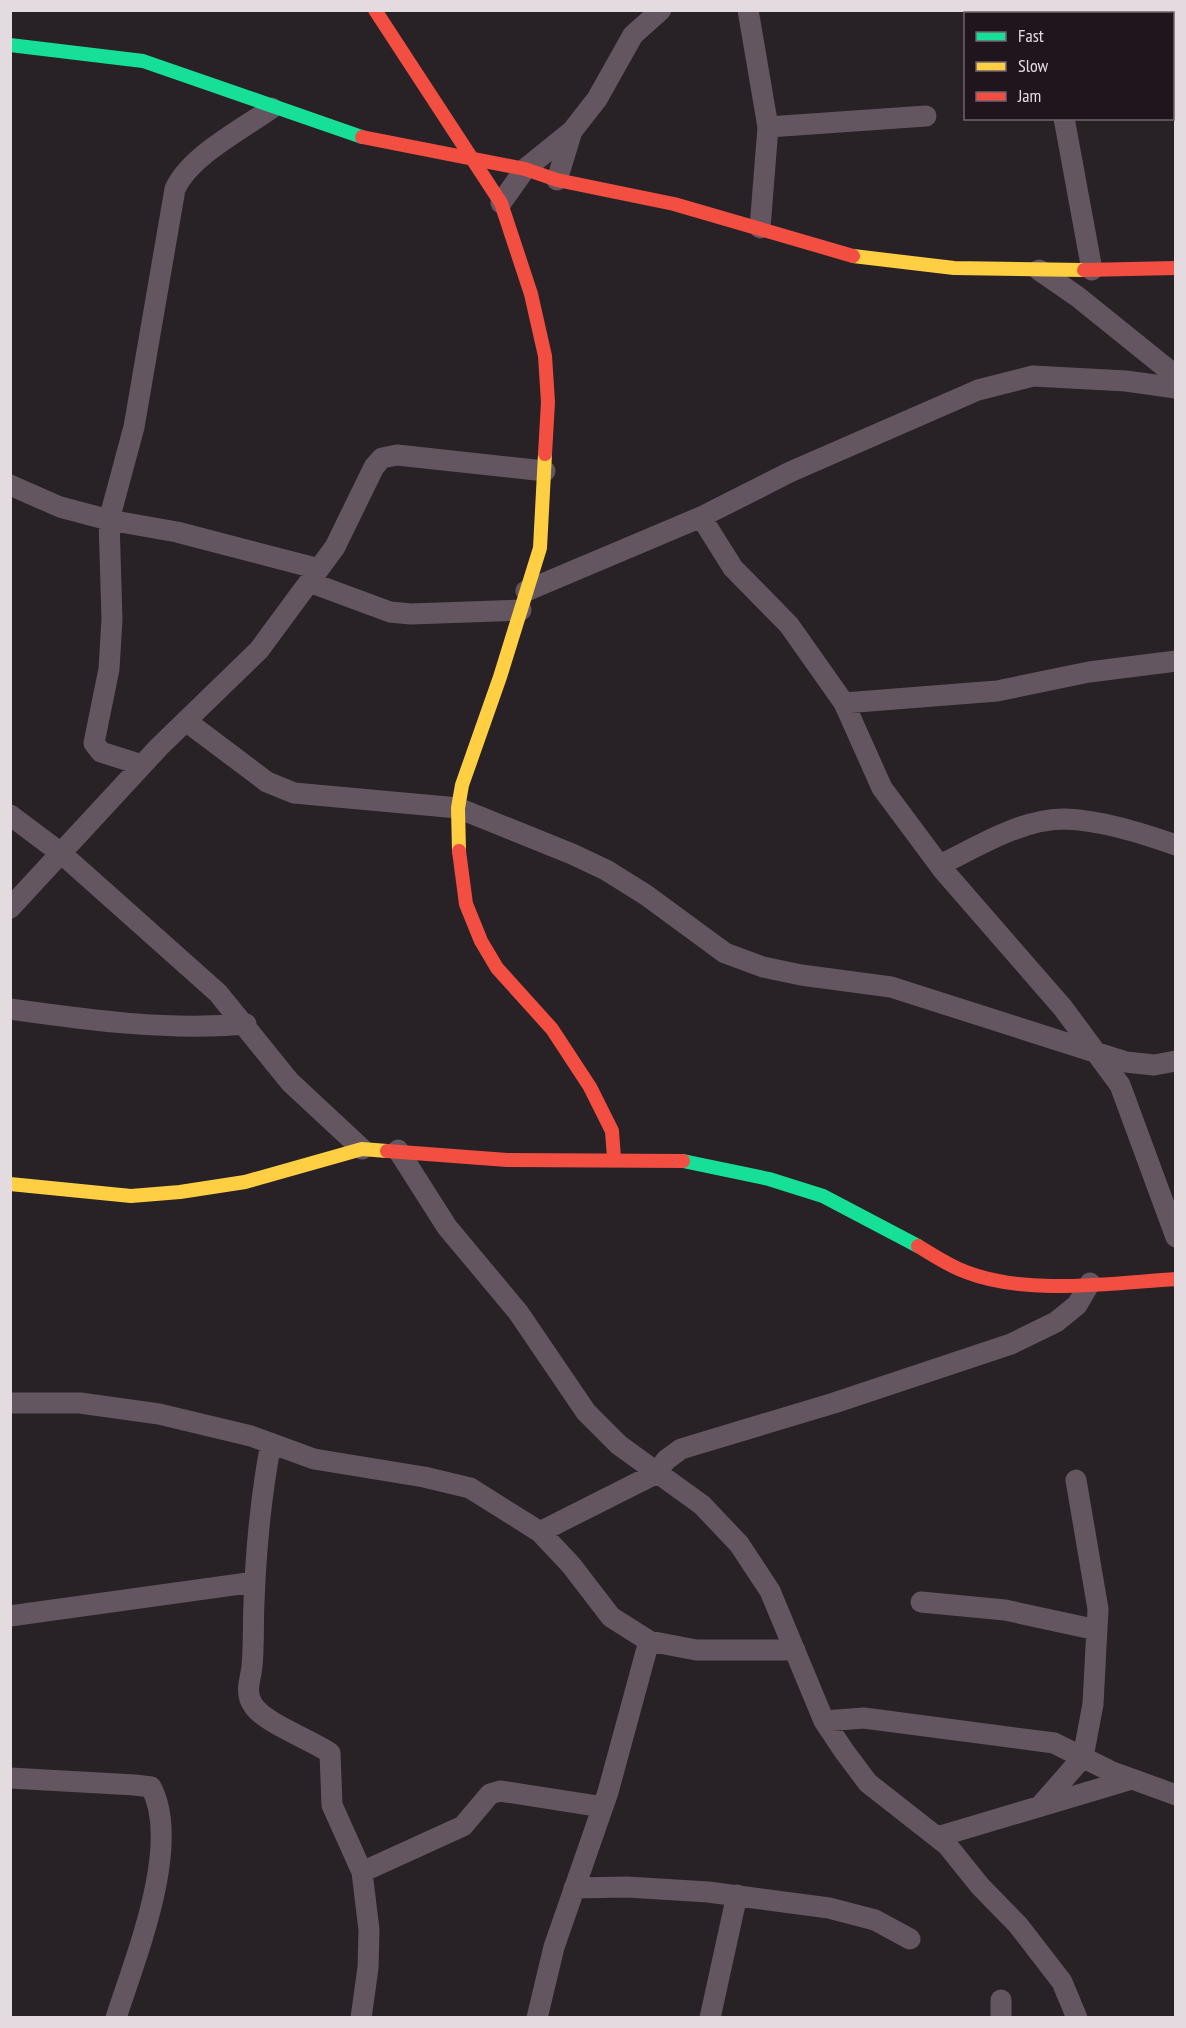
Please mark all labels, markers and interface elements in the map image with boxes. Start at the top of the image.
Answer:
legend [964,12,1174,120]
text: Fast [1018,24,1044,47]
text: Slow [1018,54,1049,77]
text: Jam [1017,84,1041,107]

